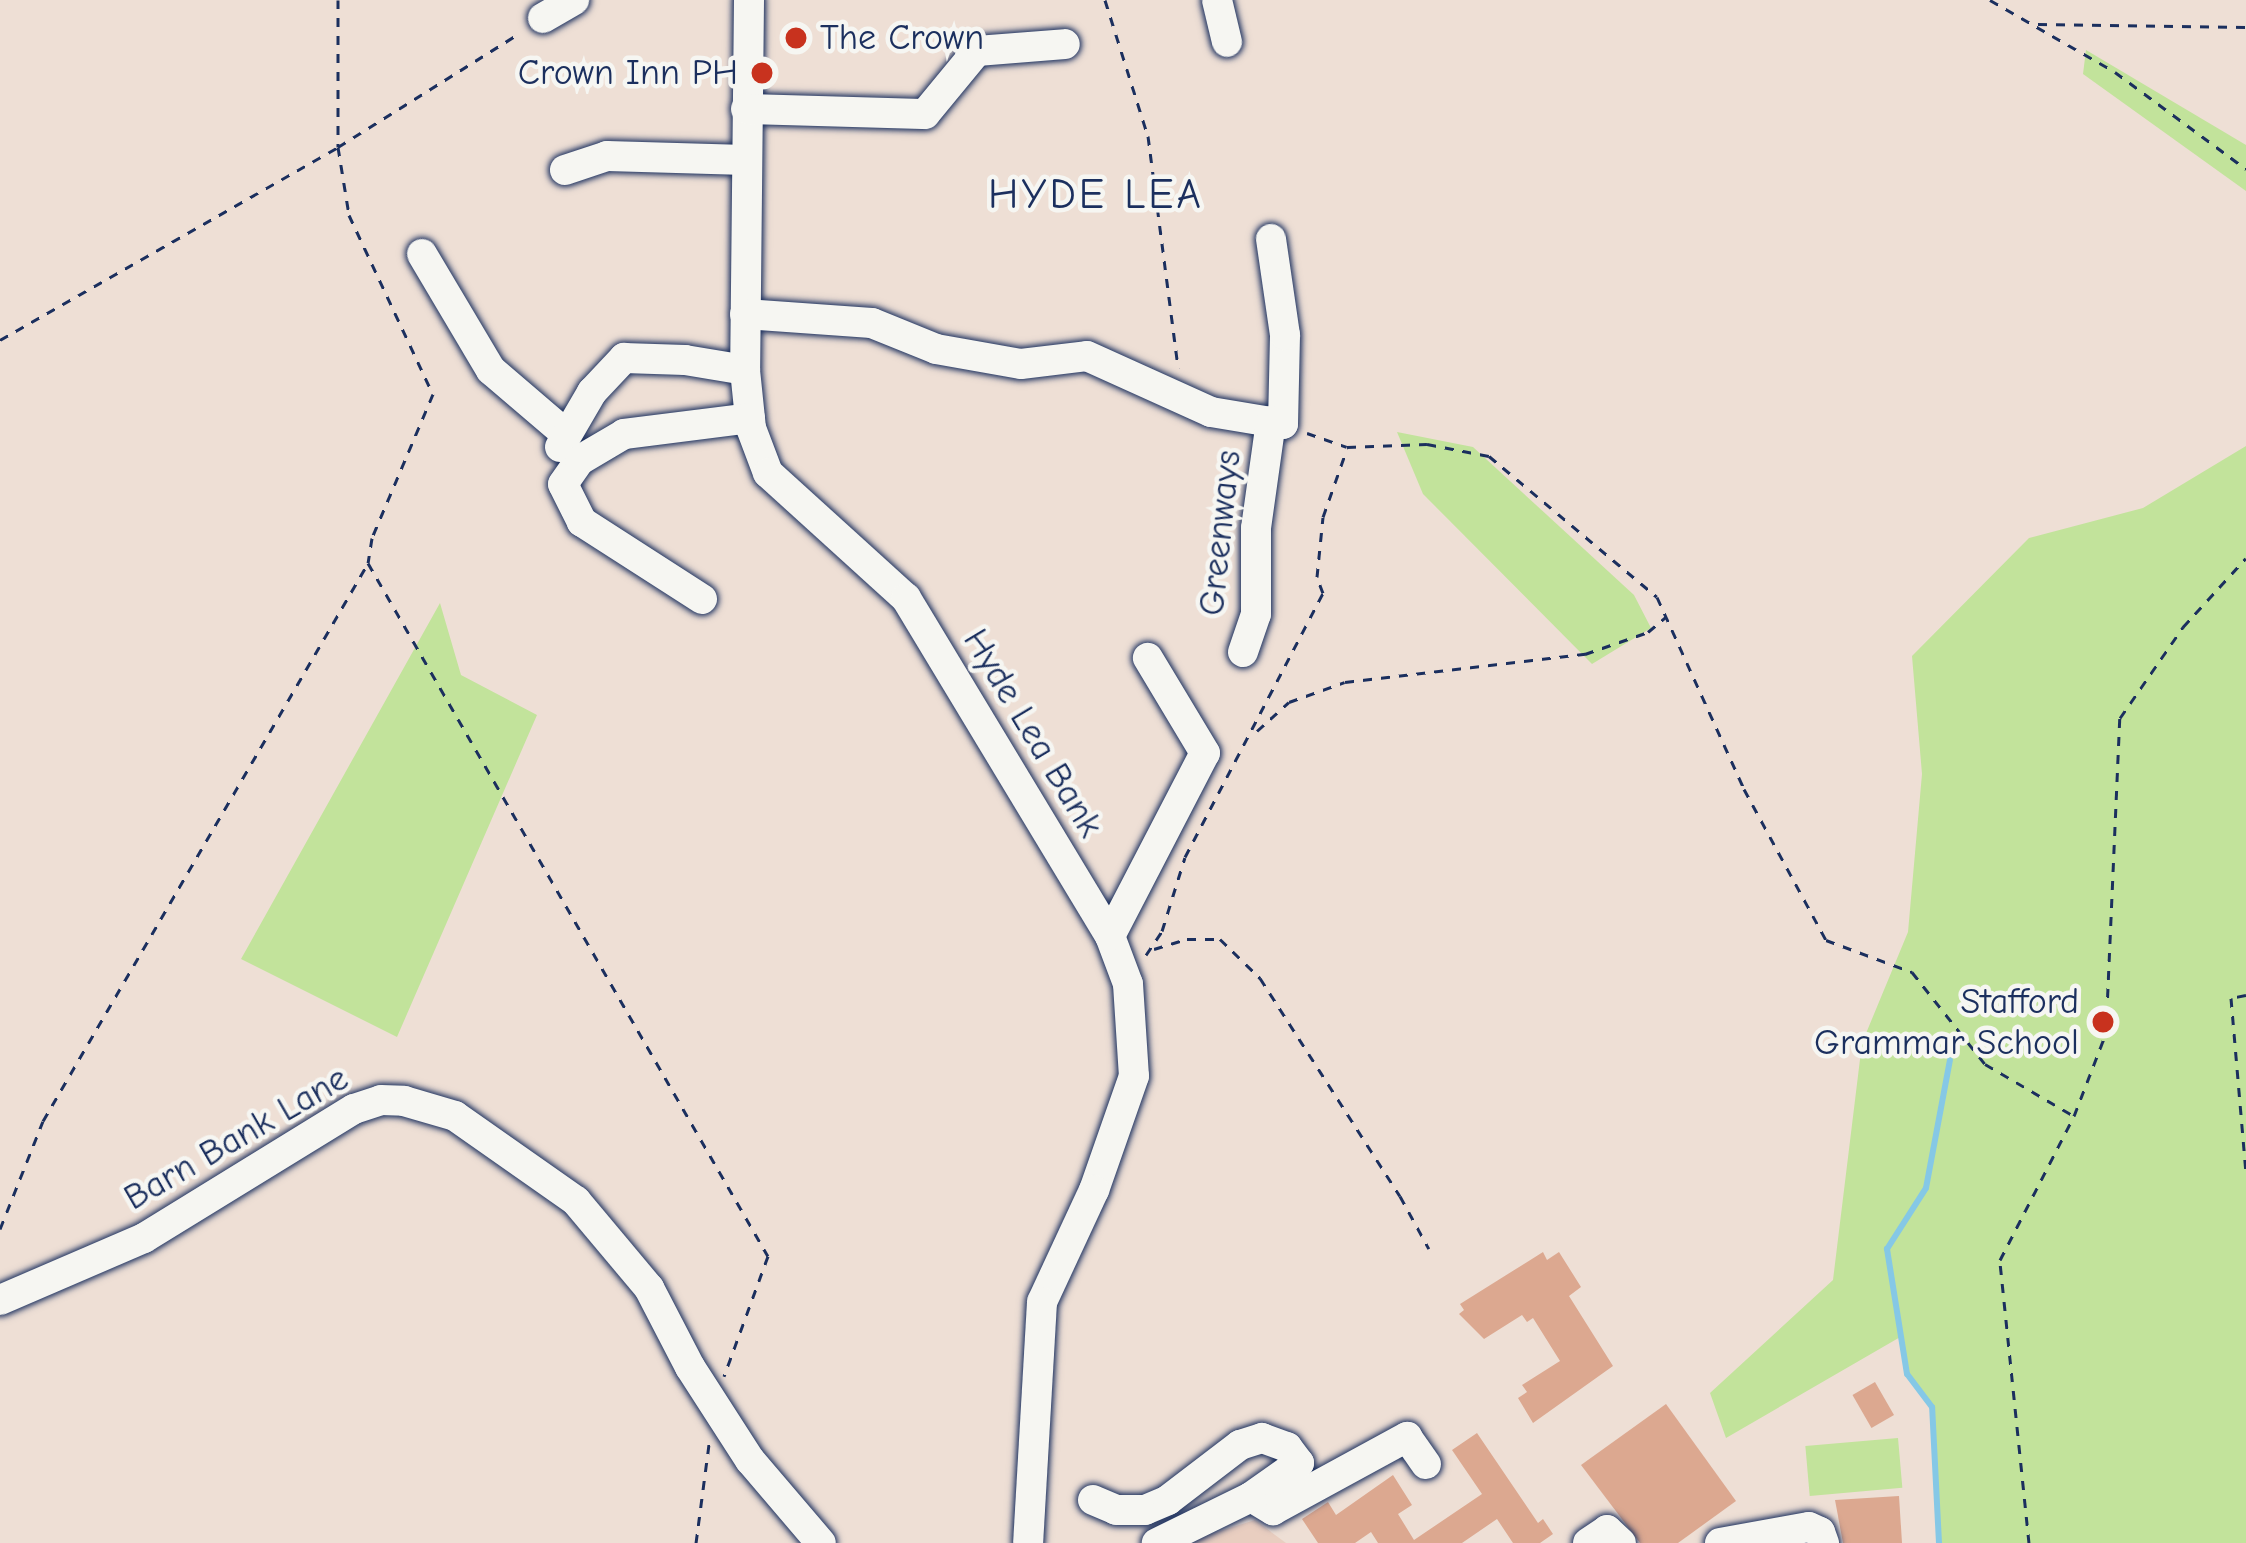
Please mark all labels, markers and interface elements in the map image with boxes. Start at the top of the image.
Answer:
place label: The Crown [820,16,984,60]
marker: The Crown [783,25,809,51]
place label: Crown Inn PH [518,51,738,95]
marker: Crown Inn PH [749,60,775,86]
district label: HYDE LEA [988,170,1204,220]
street label: Greenways [1190,448,1250,618]
street label: Hyde Lea Bank [954,621,1112,845]
place label: Stafford Grammar School [1814,979,2079,1064]
marker: Stafford Grammar School [2090,1009,2116,1035]
street label: Barn Bank Lane [116,1056,356,1220]

